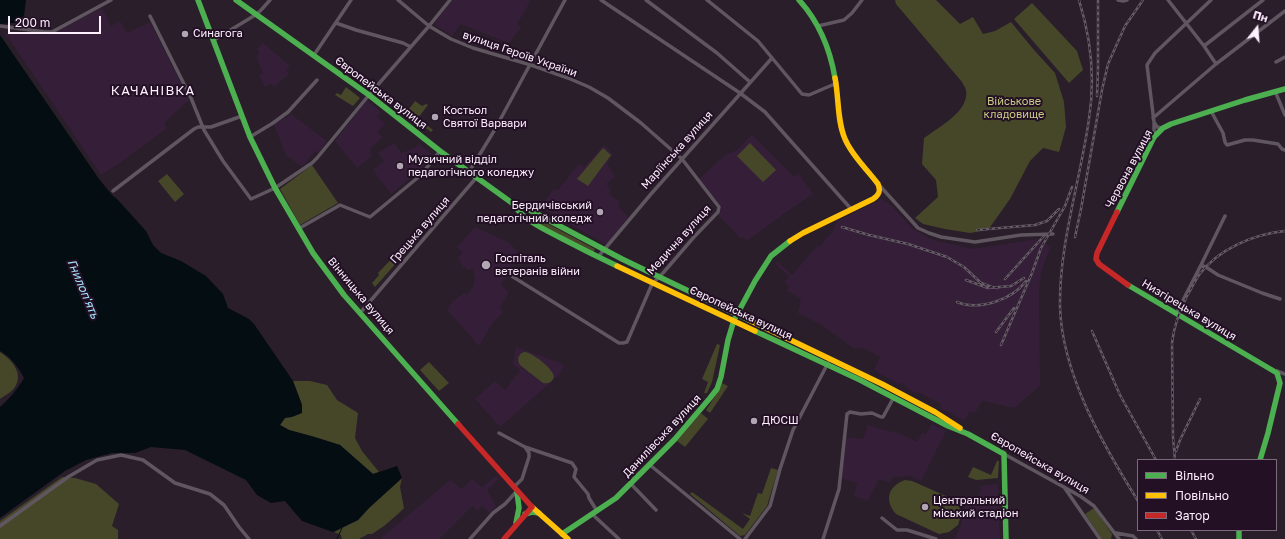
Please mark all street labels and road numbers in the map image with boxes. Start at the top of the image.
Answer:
street label: вулиця Героїв України [461,28,579,80]
street label: Європейська вулиця [332,54,430,132]
street label: Маріїнська вулиця [639,108,715,192]
street label: Червона вулиця [1103,127,1155,211]
street label: Грецька вулиця [387,194,453,266]
street label: Медична вулиця [644,202,714,278]
street label: Вінницька вулиця [325,255,397,337]
street label: Низгірецька вулиця [1139,277,1239,343]
street label: Європейська вулиця [687,283,795,343]
street label: Данилівська вулиця [620,392,704,480]
street label: Європейська вулиця [988,429,1092,497]

